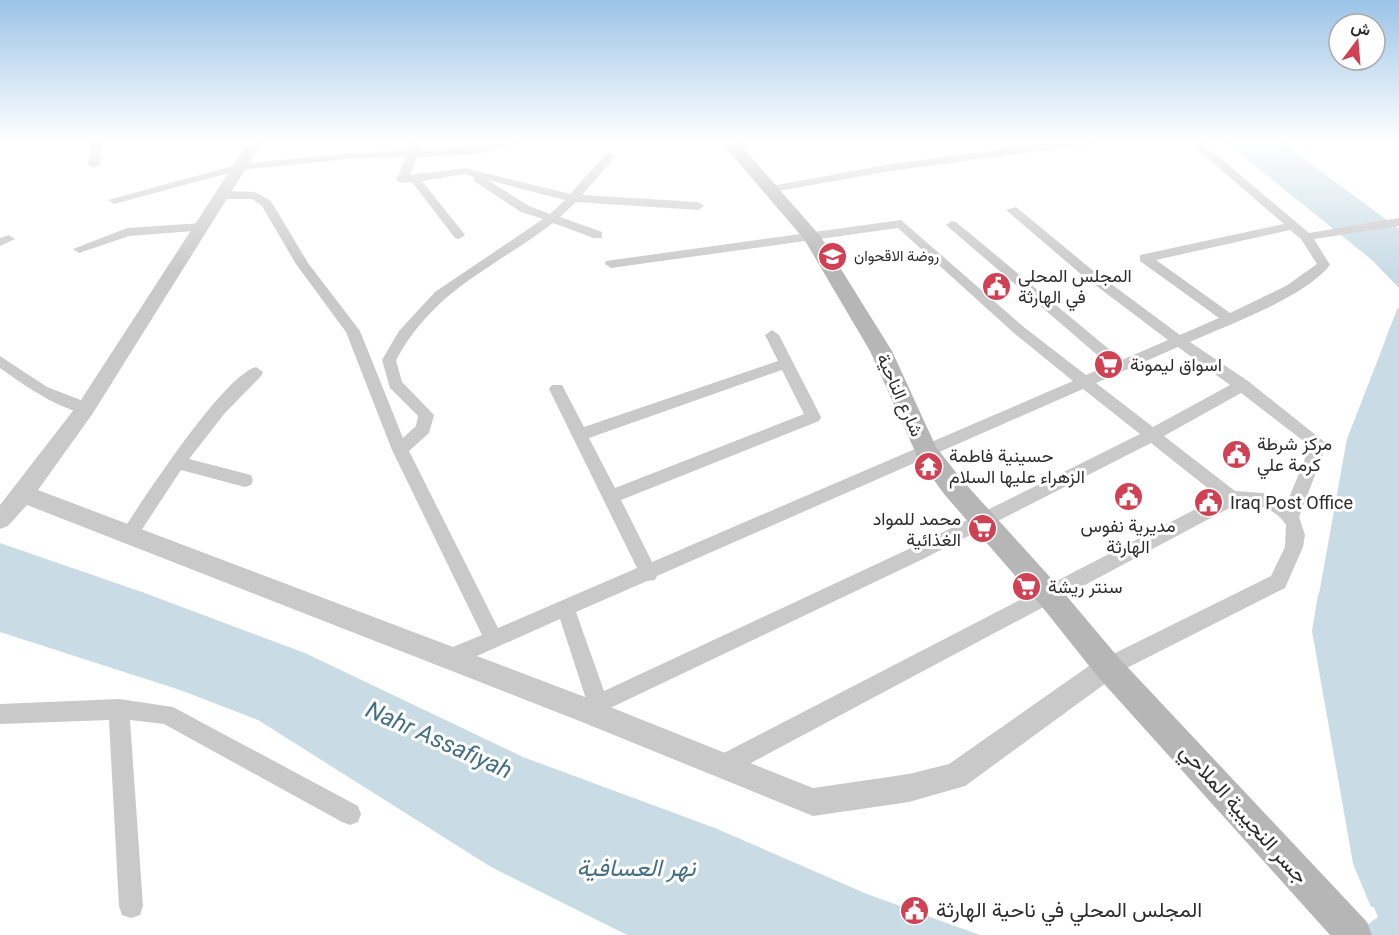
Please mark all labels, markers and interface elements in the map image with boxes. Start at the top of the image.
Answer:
north arrow [1327,12,1387,72]
text: ش [1349,16,1373,40]
school or university icon: روضة الاقحوان [817,240,849,272]
place label: روضة الاقحوان [854,247,939,265]
place label: المجلس المحلي في الهارثة [1018,265,1132,312]
public building icon: المجلس المحلي في الهارثة [981,270,1013,302]
supermarket icon: اسواق ليمونة [1093,349,1125,381]
street label: شارع الناحية [871,350,928,440]
place label: اسواق ليمونة [1130,354,1222,376]
place label: مركز شرطة كرمة علي [1257,433,1332,480]
public building icon: مركز شرطة كرمة علي [1220,438,1252,470]
place label: حسينية فاطمة الزهراء عليها السلام [949,445,1085,489]
temple icon: حسينية فاطمة الزهراء عليها السلام [912,450,944,482]
public building icon: مديرية نفوس الهارثة [1112,481,1144,513]
public building icon: Iraq Post Office [1193,487,1225,519]
place label: Iraq Post Office [1230,492,1353,513]
place label: محمد للمواد الغذائية [873,508,961,550]
supermarket icon: محمد للمواد الغذائية [966,513,998,545]
place label: مديرية نفوس الهارثة [1080,515,1176,558]
supermarket icon: سنتر ريشة [1011,571,1043,603]
place label: سنتر ريشة [1048,576,1122,598]
water label: Nahr Assafiyah [362,695,516,785]
street label: جسر النجيبية الملاحي [1171,739,1313,892]
water label: نهر العسافية [577,854,697,883]
public building icon: المجلس المحلي في ناحية الهارثة [899,894,931,926]
place label: المجلس المحلي في ناحية الهارثة [936,898,1202,927]

